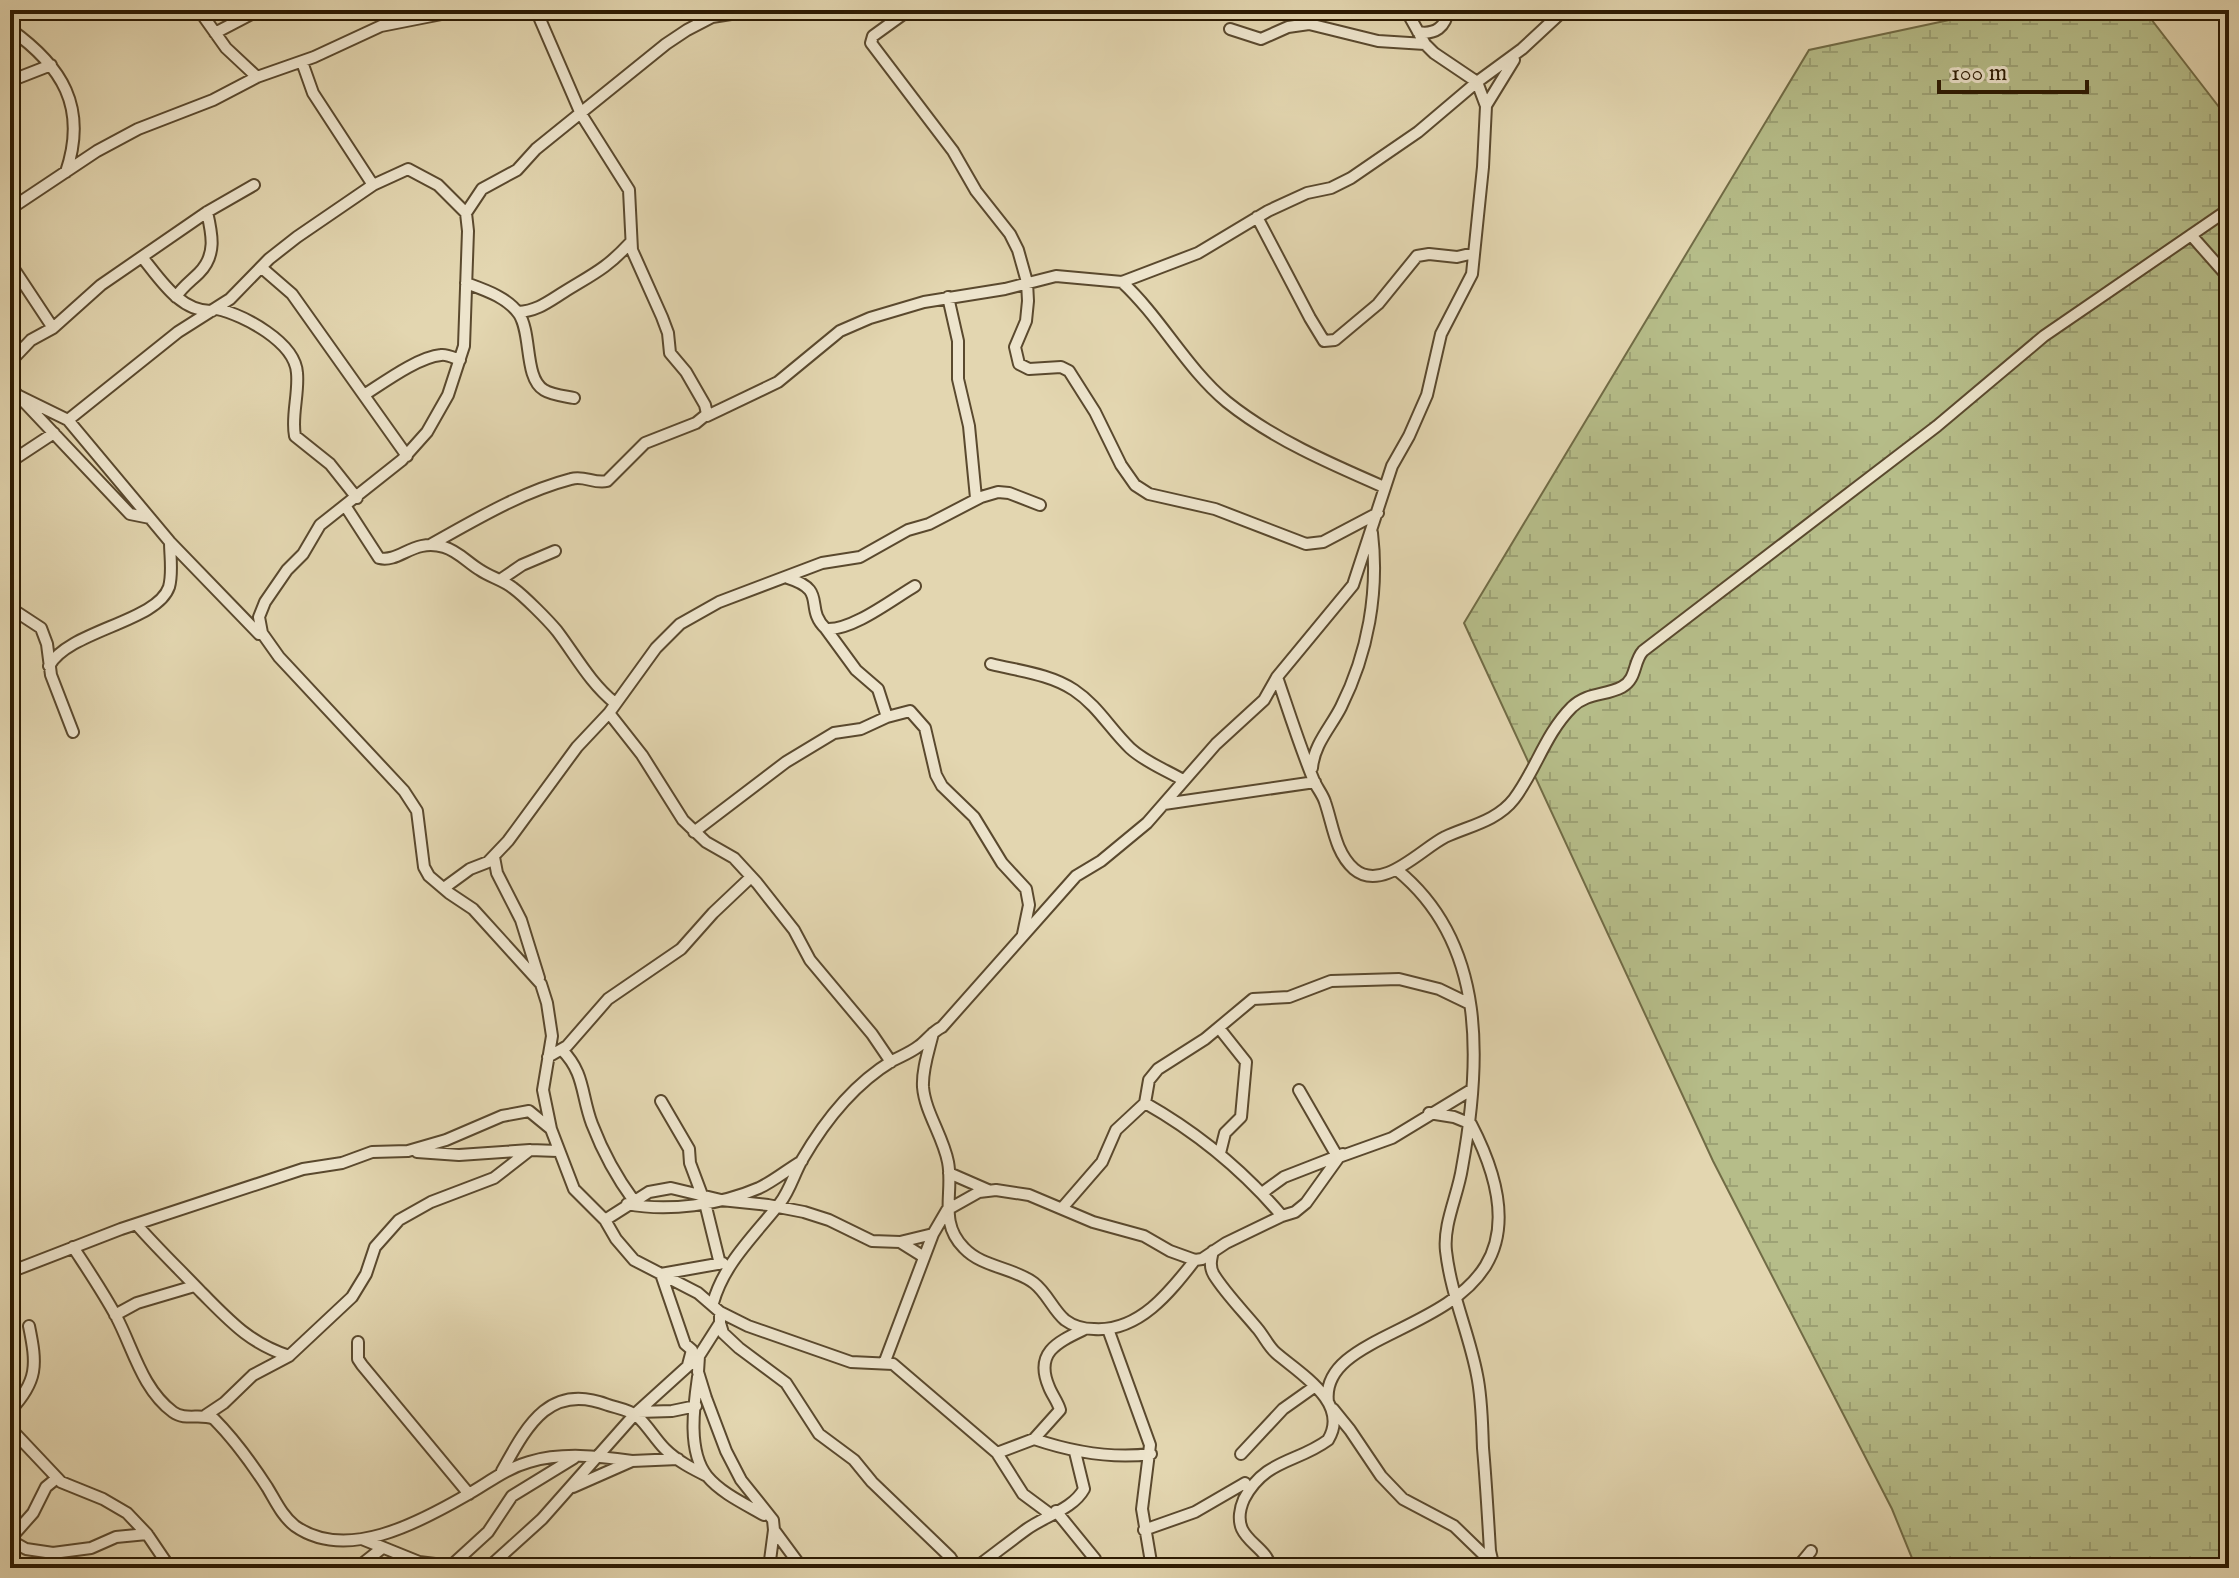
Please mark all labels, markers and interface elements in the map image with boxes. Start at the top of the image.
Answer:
scale bar [1939,44,2087,94]
text: 100 m [1951,58,2007,89]

